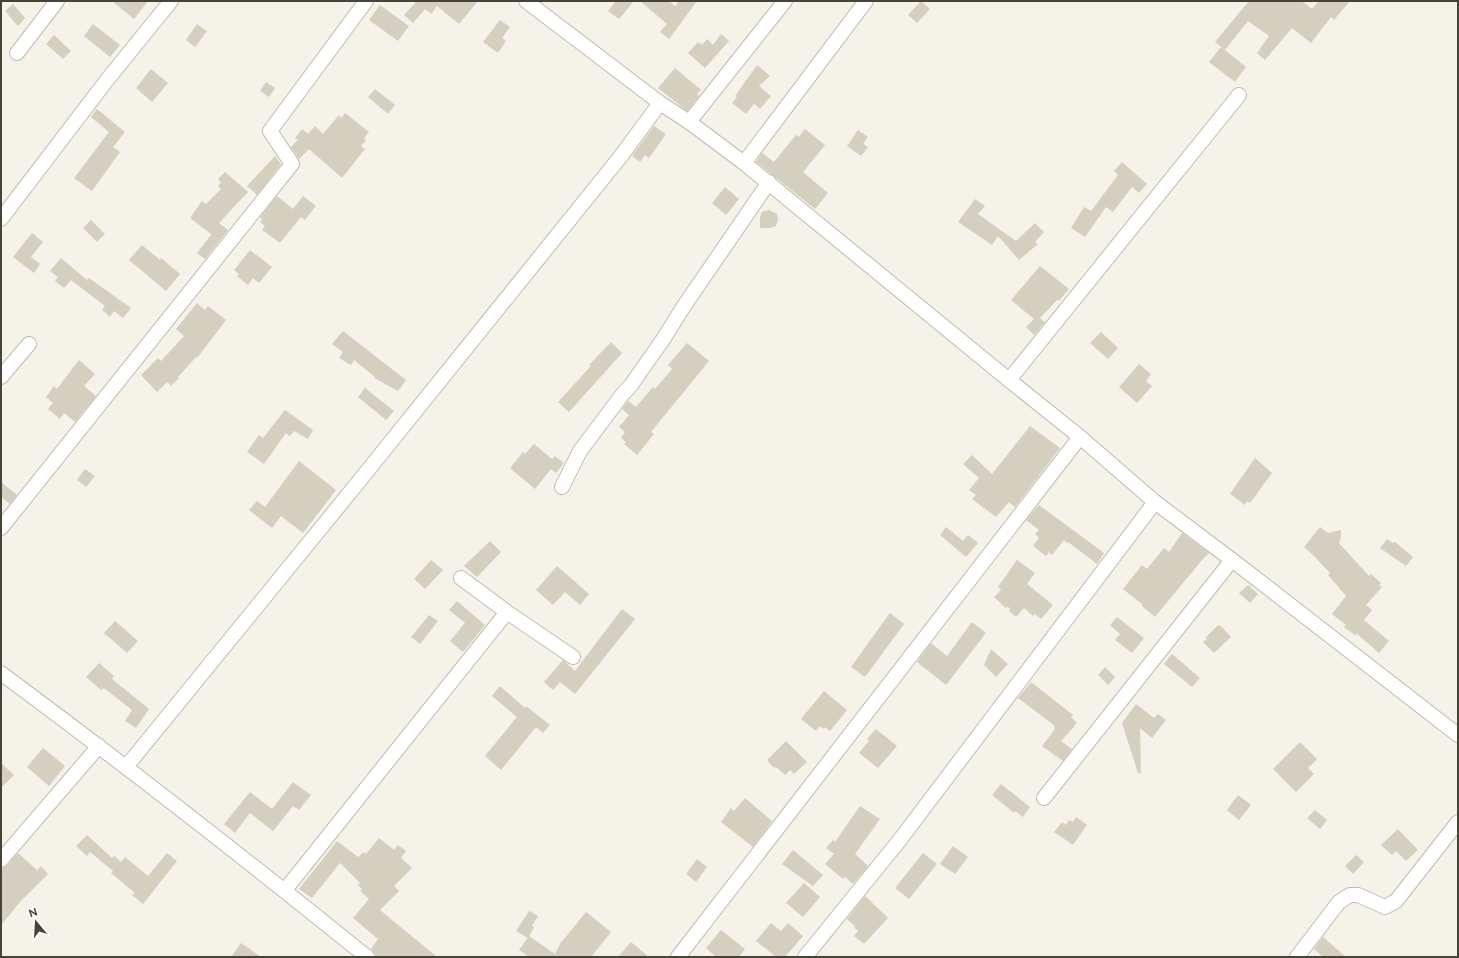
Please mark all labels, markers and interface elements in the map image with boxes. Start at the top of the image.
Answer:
north arrow [16,902,56,942]
text: N [27,905,39,920]

